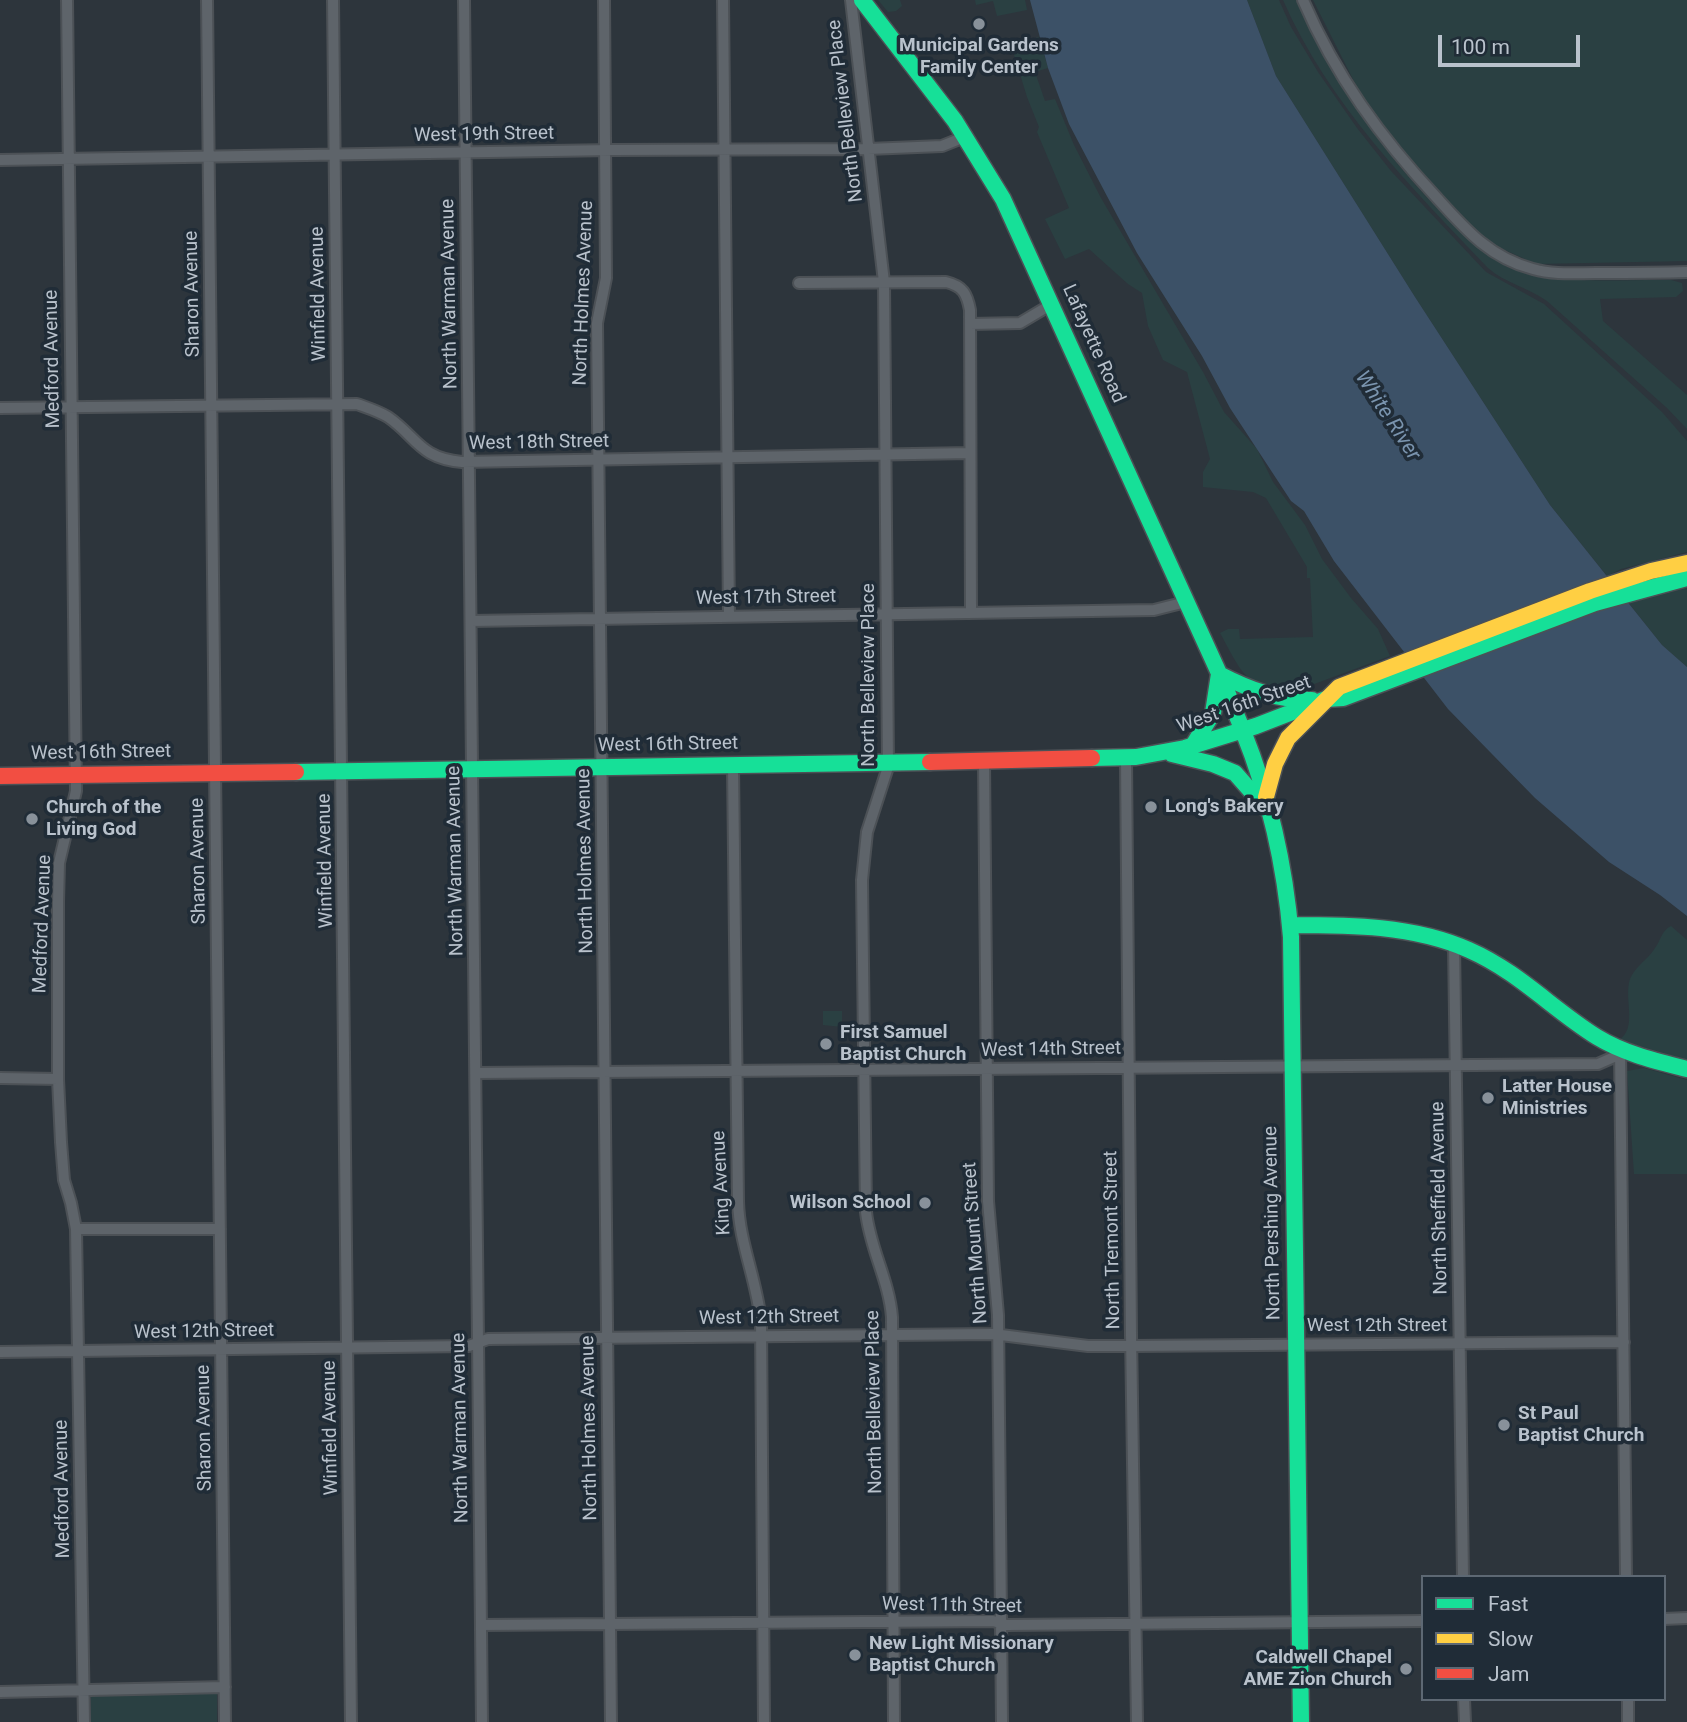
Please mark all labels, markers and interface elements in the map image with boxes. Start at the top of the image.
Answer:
marker: Municipal Gardens Family Center [971,16,987,32]
street label: North Belleview Place [823,18,869,204]
scale bar [1442,21,1584,65]
place label: Municipal Gardens Family Center [899,35,1059,79]
text: 100 m [1451,35,1510,59]
street label: West 19th Street [414,122,554,148]
street label: North Warman Avenue [437,199,463,389]
street label: North Holmes Avenue [569,200,599,386]
street label: Winfield Avenue [306,226,332,362]
street label: Sharon Avenue [180,231,206,357]
street label: Lafayette Road [1057,281,1129,407]
street label: Medford Avenue [40,289,66,429]
water label: White River [1349,366,1425,466]
street label: West 18th Street [469,430,609,456]
street label: North Belleview Place [858,583,880,767]
street label: West 17th Street [696,585,836,611]
street label: West 16th Street [1174,671,1314,739]
street label: West 16th Street [598,732,738,758]
street label: West 16th Street [31,740,171,766]
street label: North Warman Avenue [443,766,469,956]
street label: North Holmes Avenue [573,768,599,954]
street label: Winfield Avenue [313,793,339,929]
place label: Long's Bakery [1165,796,1283,818]
place label: Church of the Living God [46,797,161,841]
street label: Sharon Avenue [186,798,212,924]
marker: Long's Bakery [1143,799,1159,815]
marker: Church of the Living God [24,811,40,827]
street label: Medford Avenue [29,854,57,994]
place label: First Samuel Baptist Church [840,1022,966,1066]
marker: First Samuel Baptist Church [818,1036,834,1052]
street label: West 14th Street [981,1037,1121,1063]
place label: Latter House Ministries [1502,1076,1612,1120]
marker: Latter House Ministries [1480,1090,1496,1106]
street label: North Sheffield Avenue [1427,1101,1453,1295]
street label: North Pershing Avenue [1260,1126,1286,1320]
street label: King Avenue [708,1130,736,1236]
street label: North Tremont Street [1100,1150,1126,1330]
street label: North Mount Street [959,1161,993,1325]
place label: Wilson School [790,1192,911,1214]
marker: Wilson School [917,1195,933,1211]
street label: West 12th Street [699,1305,839,1331]
street label: North Belleview Place [862,1310,888,1494]
street label: West 12th Street [1307,1315,1447,1337]
street label: West 12th Street [134,1319,274,1345]
street label: North Warman Avenue [448,1333,474,1523]
street label: North Holmes Avenue [577,1335,603,1521]
street label: Winfield Avenue [318,1360,344,1496]
street label: Sharon Avenue [192,1365,218,1491]
place label: St Paul Baptist Church [1518,1403,1644,1447]
marker: St Paul Baptist Church [1496,1417,1512,1433]
street label: Medford Avenue [50,1419,76,1559]
legend [1421,1575,1666,1701]
text: Fast [1488,1592,1528,1616]
street label: West 11th Street [882,1593,1022,1619]
text: Slow [1488,1627,1533,1651]
place label: New Light Missionary Baptist Church [869,1633,1054,1677]
marker: New Light Missionary Baptist Church [847,1647,863,1663]
place label: Caldwell Chapel AME Zion Church [1243,1647,1392,1691]
marker: Caldwell Chapel AME Zion Church [1398,1661,1414,1677]
text: Jam [1488,1662,1529,1686]

